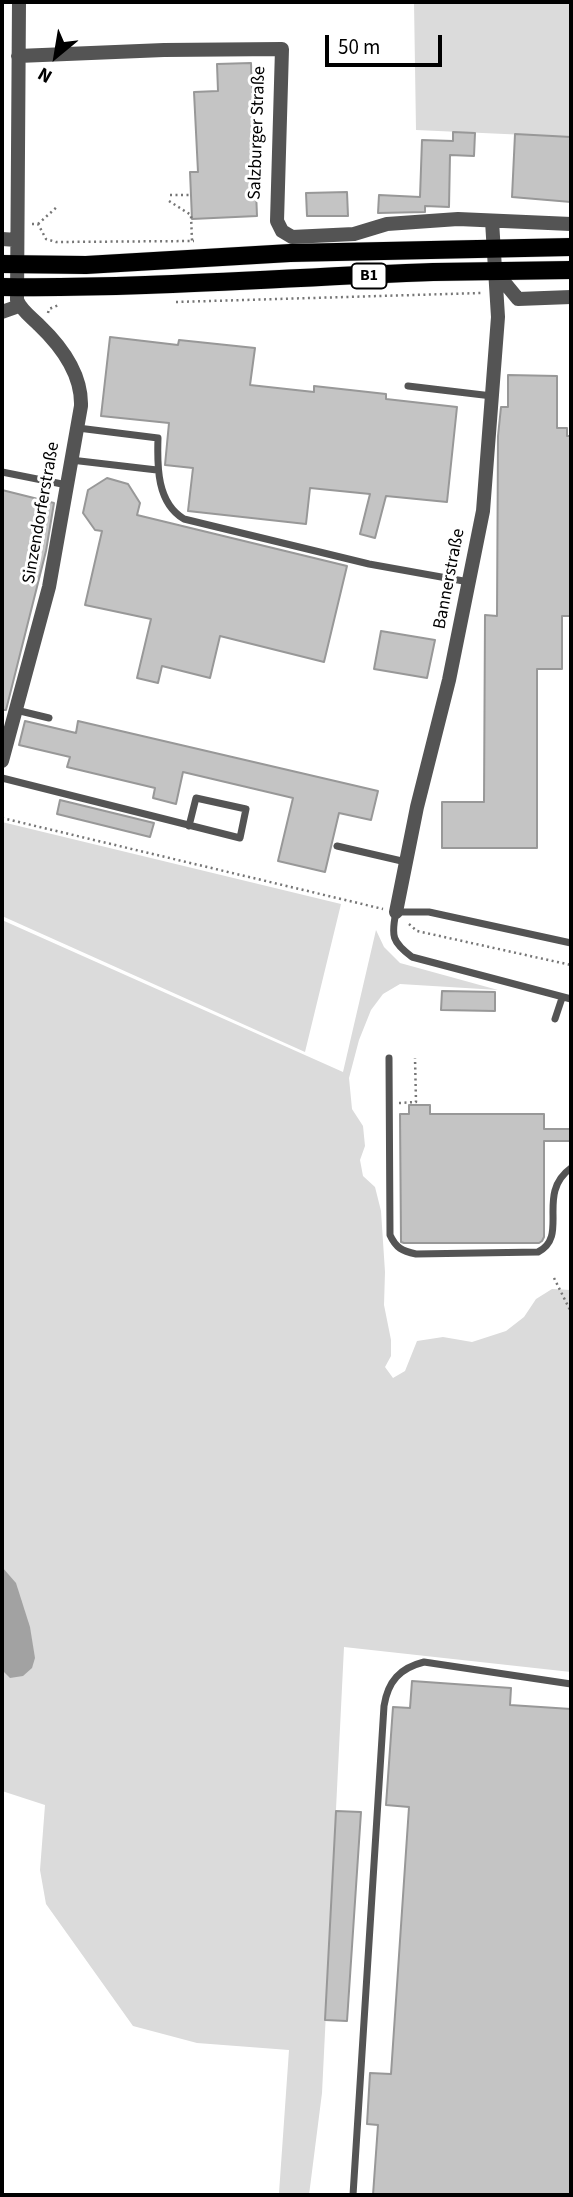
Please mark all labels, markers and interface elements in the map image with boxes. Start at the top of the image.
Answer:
north arrow [21,21,91,91]
scale bar [328,21,445,65]
text: 50 m [338,32,380,62]
text: N [33,60,57,89]
street label: Salzburger Straße [245,66,271,200]
road number: B1 [352,264,386,288]
street label: Sinzendorferstraße [19,440,65,586]
street label: Bannerstraße [430,527,470,631]

